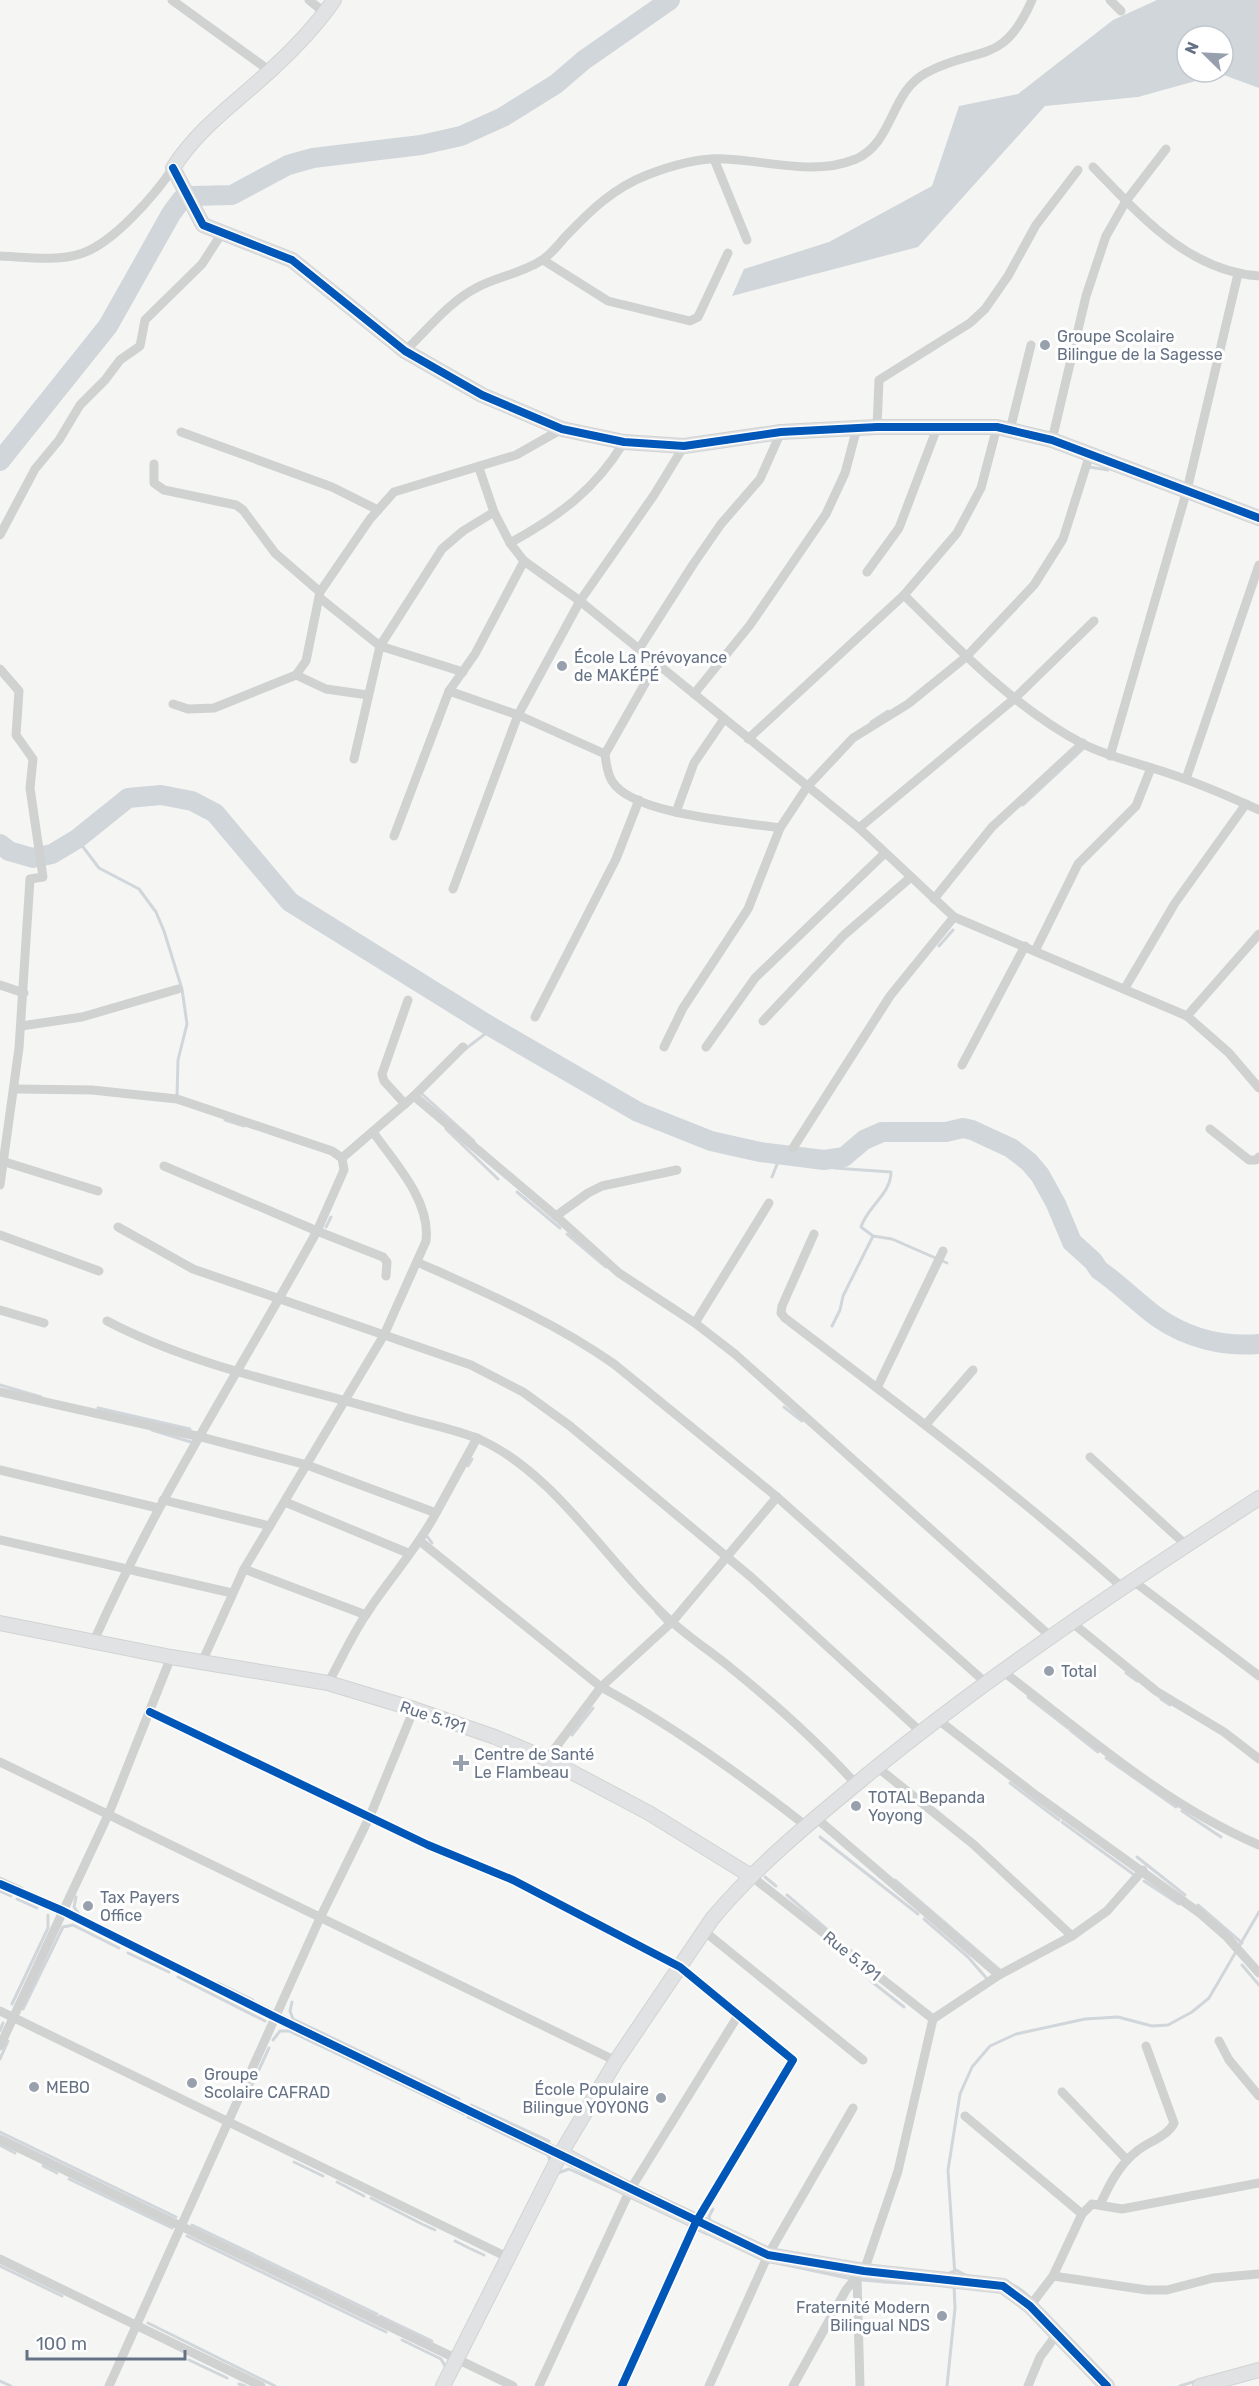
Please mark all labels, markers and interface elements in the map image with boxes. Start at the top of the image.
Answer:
north arrow [1175,24,1235,84]
text: N [1181,39,1203,57]
place label: Groupe Scolaire Bilingue de la Sagesse [1057,327,1223,364]
marker: Groupe Scolaire Bilingue de la Sagesse [1038,338,1052,352]
place label: École La Prévoyance de MAKÉPÉ [574,648,727,685]
marker: École La Prévoyance de MAKÉPÉ [555,659,569,673]
place label: Total [1061,1662,1097,1681]
marker: Total [1042,1664,1056,1678]
street label: Rue 5.191 [398,1697,468,1737]
place label: Centre de Santé Le Flambeau [474,1745,594,1782]
marker: Centre de Santé Le Flambeau [452,1754,470,1772]
place label: TOTAL Bepanda Yoyong [868,1788,985,1825]
marker: TOTAL Bepanda Yoyong [849,1799,863,1813]
place label: Tax Payers Office [100,1888,180,1925]
marker: Tax Payers Office [81,1899,95,1913]
street label: Rue 5.191 [819,1927,885,1985]
place label: Groupe Scolaire CAFRAD [204,2065,330,2102]
marker: Groupe Scolaire CAFRAD [185,2076,199,2090]
place label: MEBO [46,2078,90,2097]
marker: MEBO [27,2080,41,2094]
place label: École Populaire Bilingue YOYONG [522,2080,649,2117]
marker: École Populaire Bilingue YOYONG [654,2091,668,2105]
place label: Fraternité Modern Bilingual NDS [796,2298,930,2335]
marker: Fraternité Modern Bilingual NDS [935,2309,949,2323]
scale bar [27,2323,184,2361]
text: 100 m [36,2333,87,2355]

